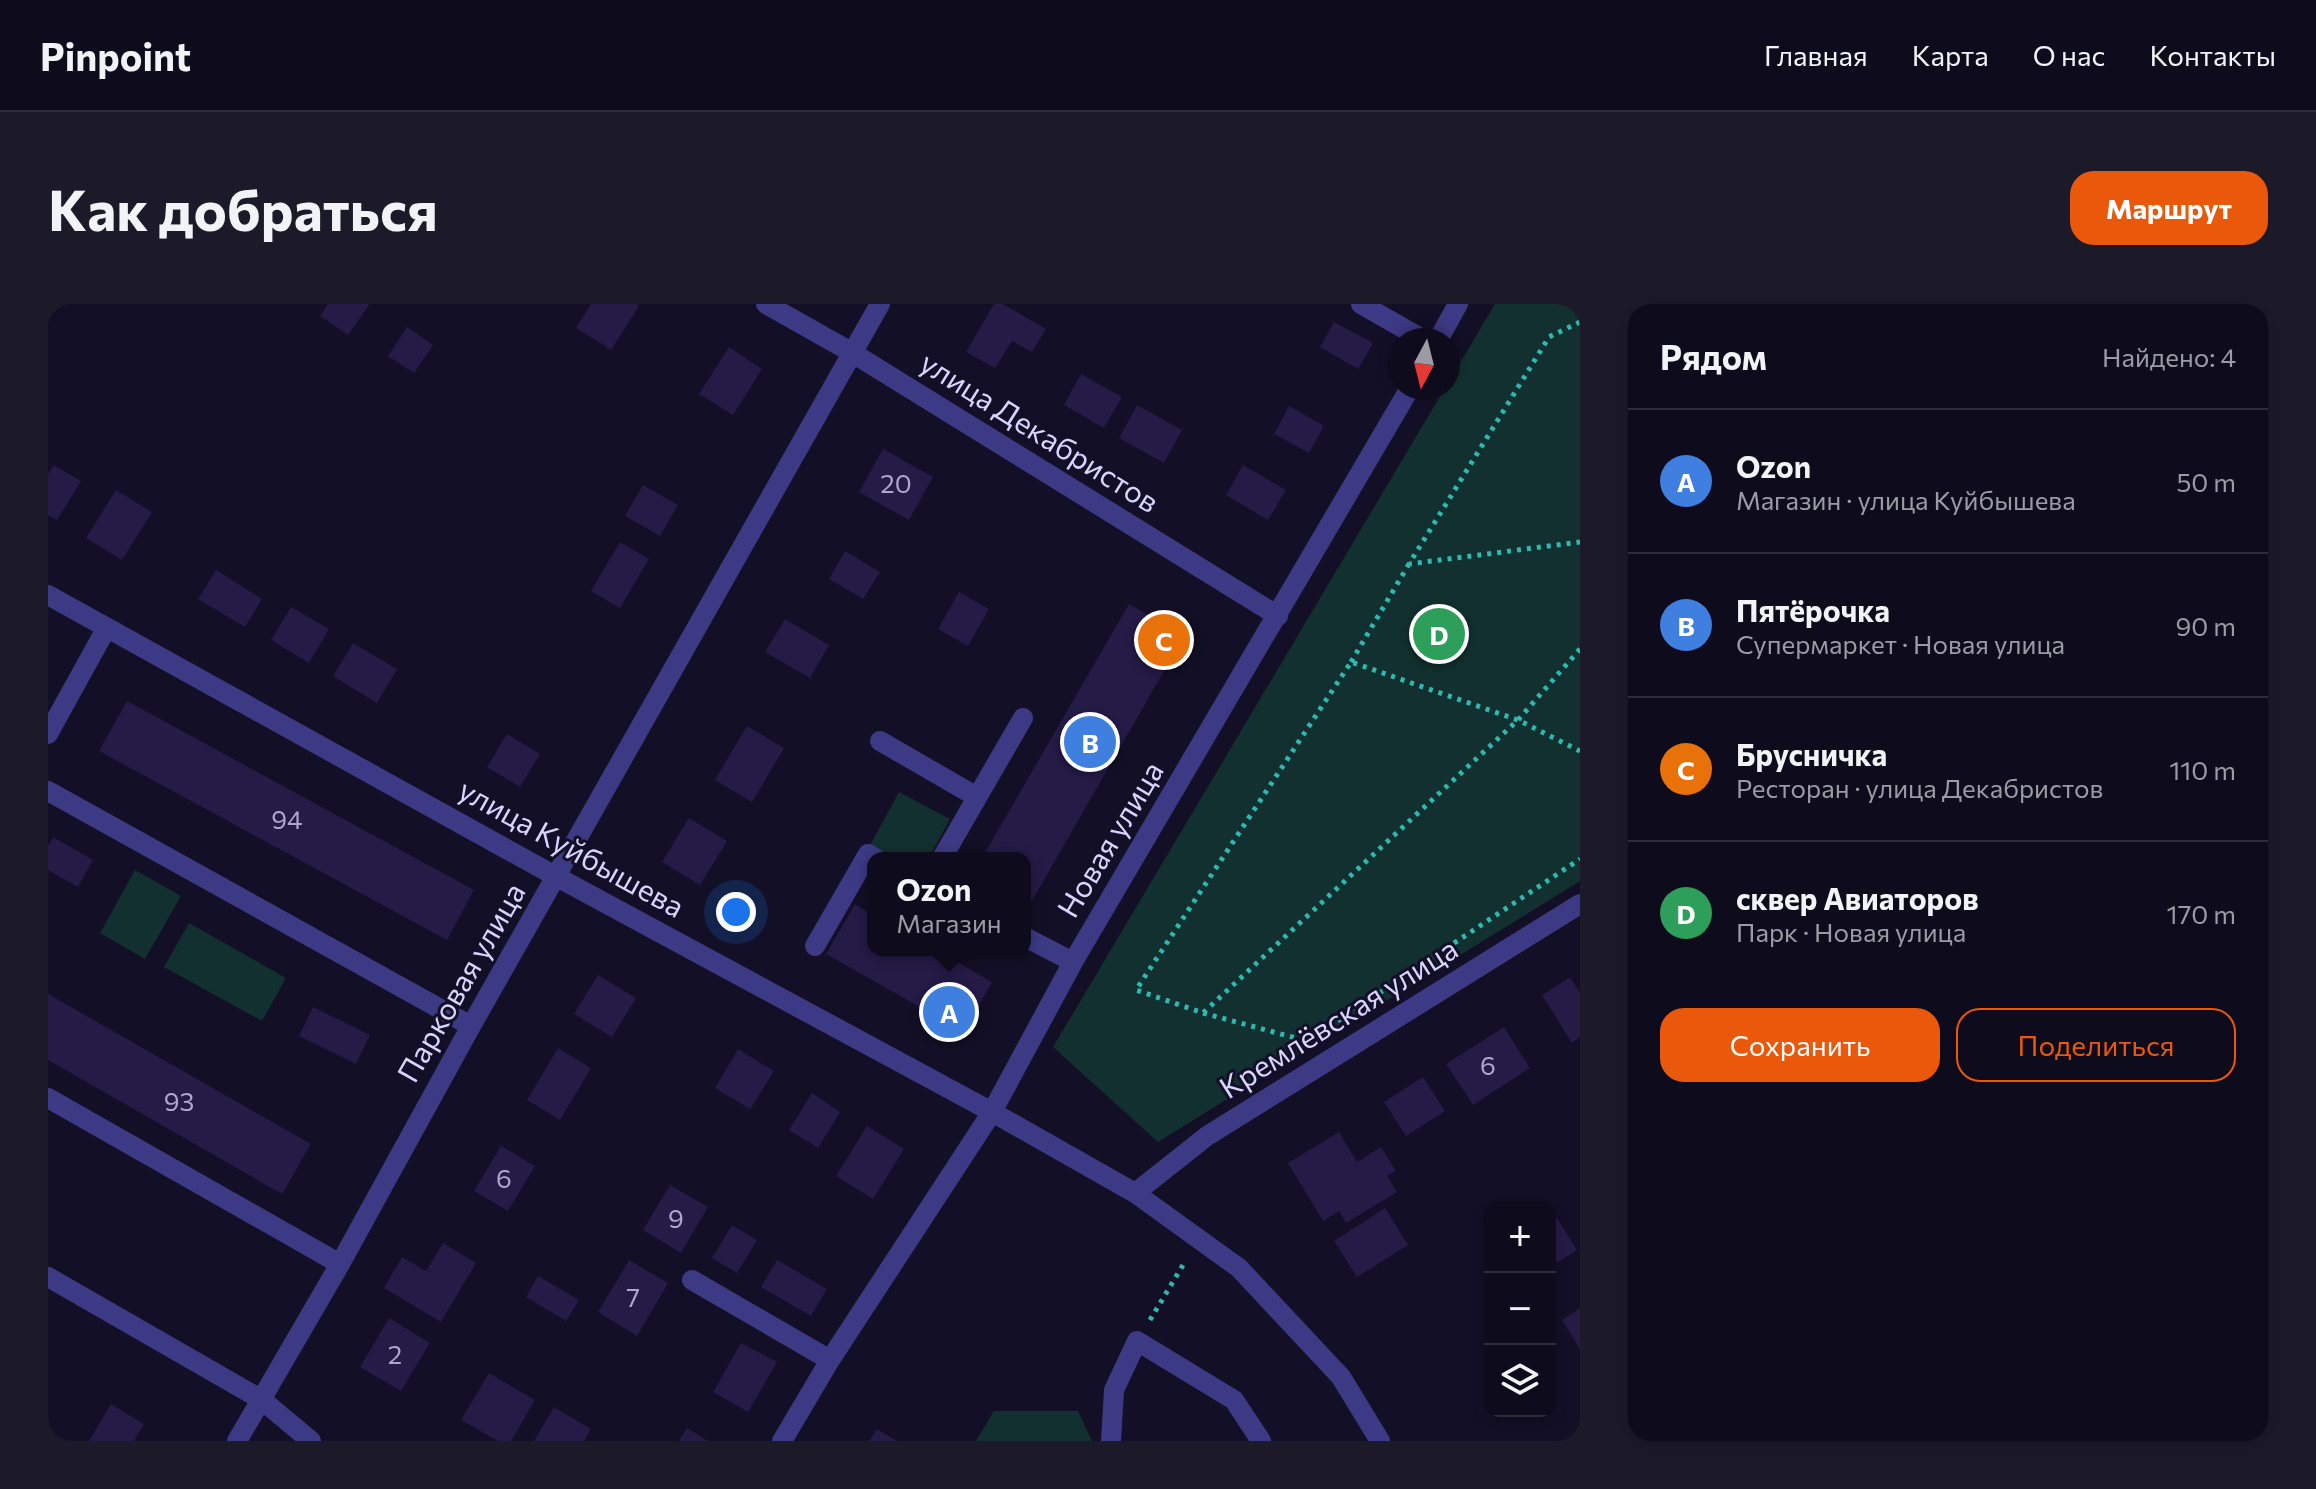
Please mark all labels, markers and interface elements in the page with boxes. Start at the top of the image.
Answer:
text: Pinpoint [40,32,191,79]
text: Главная [1764,38,1868,72]
text: Карта [1912,38,1989,72]
text: О нас [2033,38,2105,72]
text: Контакты [2149,38,2276,72]
button: Маршрут [2070,171,2268,245]
text: Как добраться [48,174,438,243]
north arrow [1388,328,1460,400]
text: Рядом [1660,335,1767,377]
text: Найдено: 4 [2102,341,2236,372]
street label: улица Декабристов [914,343,1166,519]
text: Ozon [1736,447,1811,484]
text: A [1677,466,1695,497]
text: 50 m [2176,466,2236,497]
house number: 20 [880,467,912,498]
text: Магазин · улица Куйбышева [1736,484,2076,515]
text: Пятёрочка [1736,591,1890,628]
pin: D [1413,604,1465,664]
pin: C [1138,610,1190,670]
text: B [1677,610,1695,641]
text: 90 m [2176,610,2236,641]
text: Супермаркет · Новая улица [1736,628,2065,659]
pin: B [1064,712,1116,772]
text: Брусничка [1736,735,1887,772]
street label: Новая улица [1048,754,1170,923]
text: C [1677,754,1695,785]
text: 110 m [2169,754,2236,785]
street label: улица Куйбышева [453,770,691,924]
text: Ресторан · улица Декабристов [1736,772,2103,803]
house number: 94 [271,803,303,834]
popup [867,852,1031,956]
text: Ozon [896,870,971,907]
street label: Парковая улица [388,876,532,1088]
text: сквер Авиаторов [1736,879,1979,916]
your location [716,892,756,932]
text: D [1676,898,1696,929]
text: 170 m [2167,898,2236,929]
text: Магазин [896,907,1002,938]
text: Парк · Новая улица [1736,916,1966,947]
street label: Кремлёвская улица [1212,929,1464,1105]
pin: A [923,982,975,1042]
button: Сохранить [1660,1008,1940,1082]
button: Поделиться [1956,1008,2236,1082]
house number: 6 [1480,1049,1496,1080]
house number: 93 [164,1085,194,1116]
house number: 6 [496,1162,512,1193]
map controls [1484,1201,1556,1417]
button: + [1484,1201,1556,1273]
house number: 9 [668,1202,684,1233]
button: − [1484,1273,1556,1345]
house number: 7 [626,1281,640,1312]
house number: 2 [388,1338,402,1369]
button: layers [1484,1345,1556,1417]

